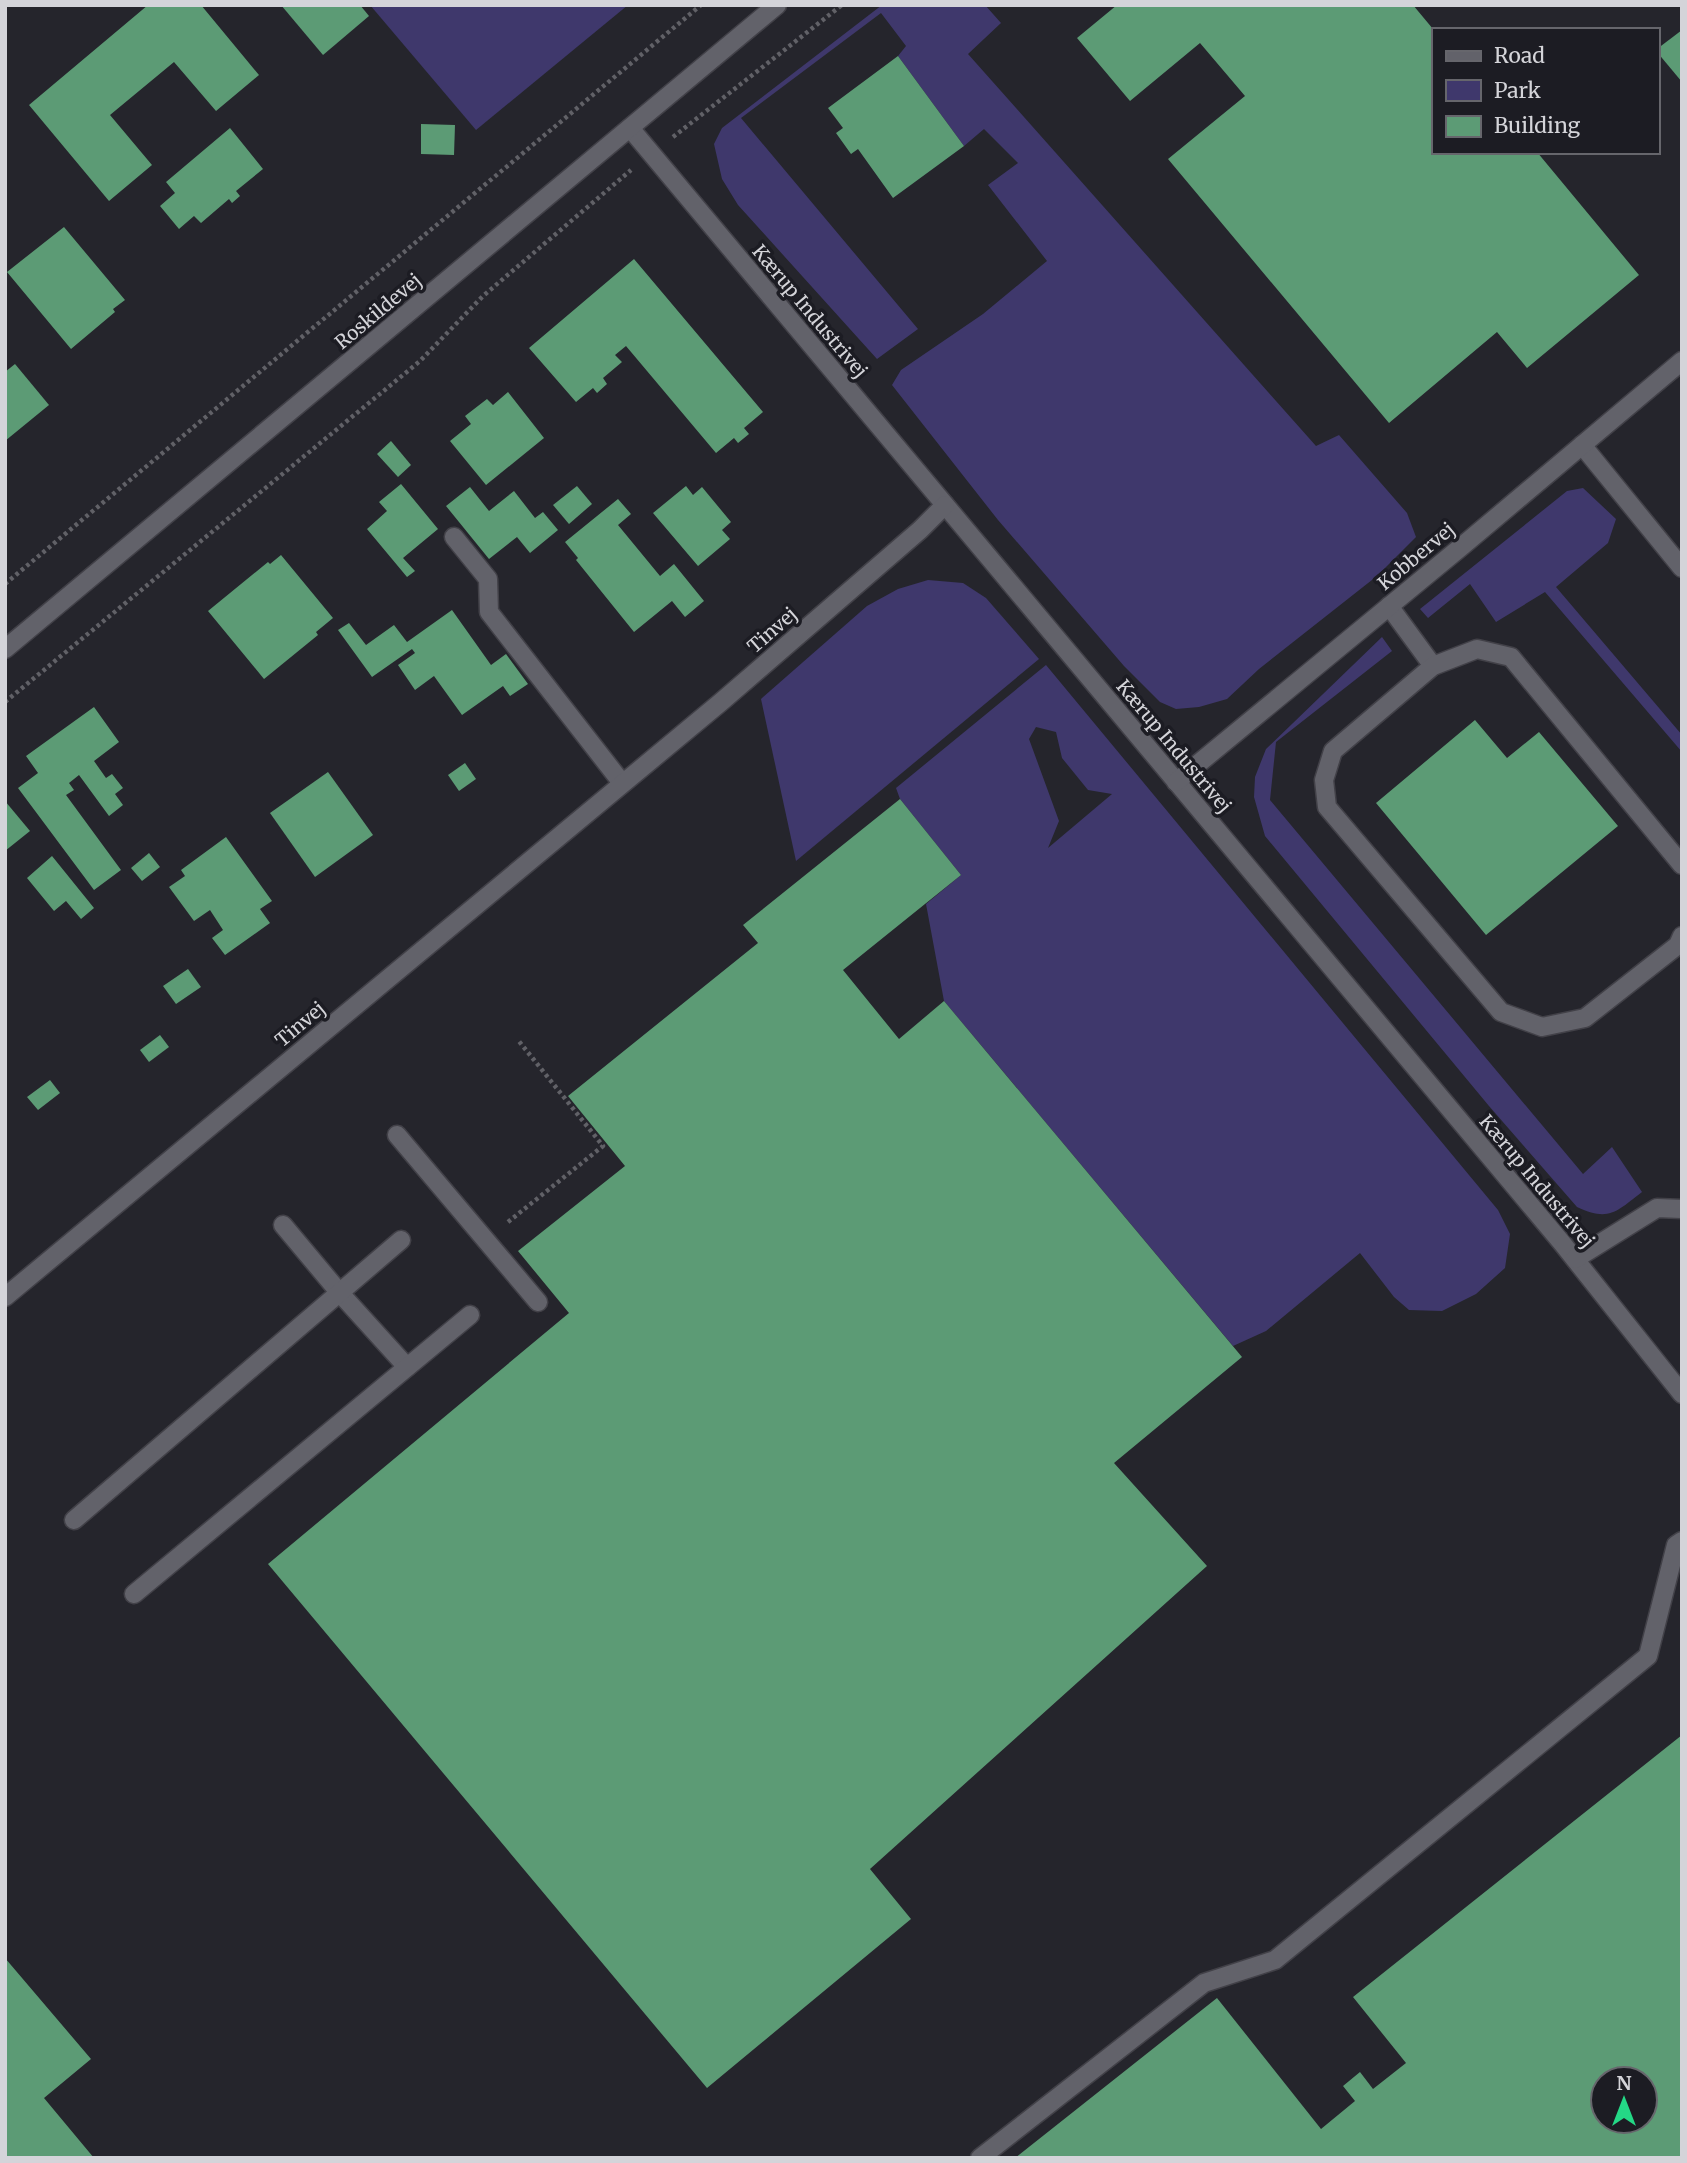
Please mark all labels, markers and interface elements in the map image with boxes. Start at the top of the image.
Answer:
legend [1432,28,1659,154]
text: Road [1494,42,1545,69]
text: Park [1494,77,1541,104]
text: Building [1494,112,1581,139]
street label: Kærup Industrivej [747,240,873,382]
street label: Roskildevej [330,268,426,354]
street label: Kobbervej [1373,517,1459,595]
street label: Tinvej [742,602,802,658]
street label: Kærup Industrivej [1111,675,1237,817]
street label: Tinvej [270,996,330,1052]
street label: Kærup Industrivej [1474,1110,1600,1252]
north arrow [1589,2065,1659,2135]
text: N [1616,2071,1632,2095]

